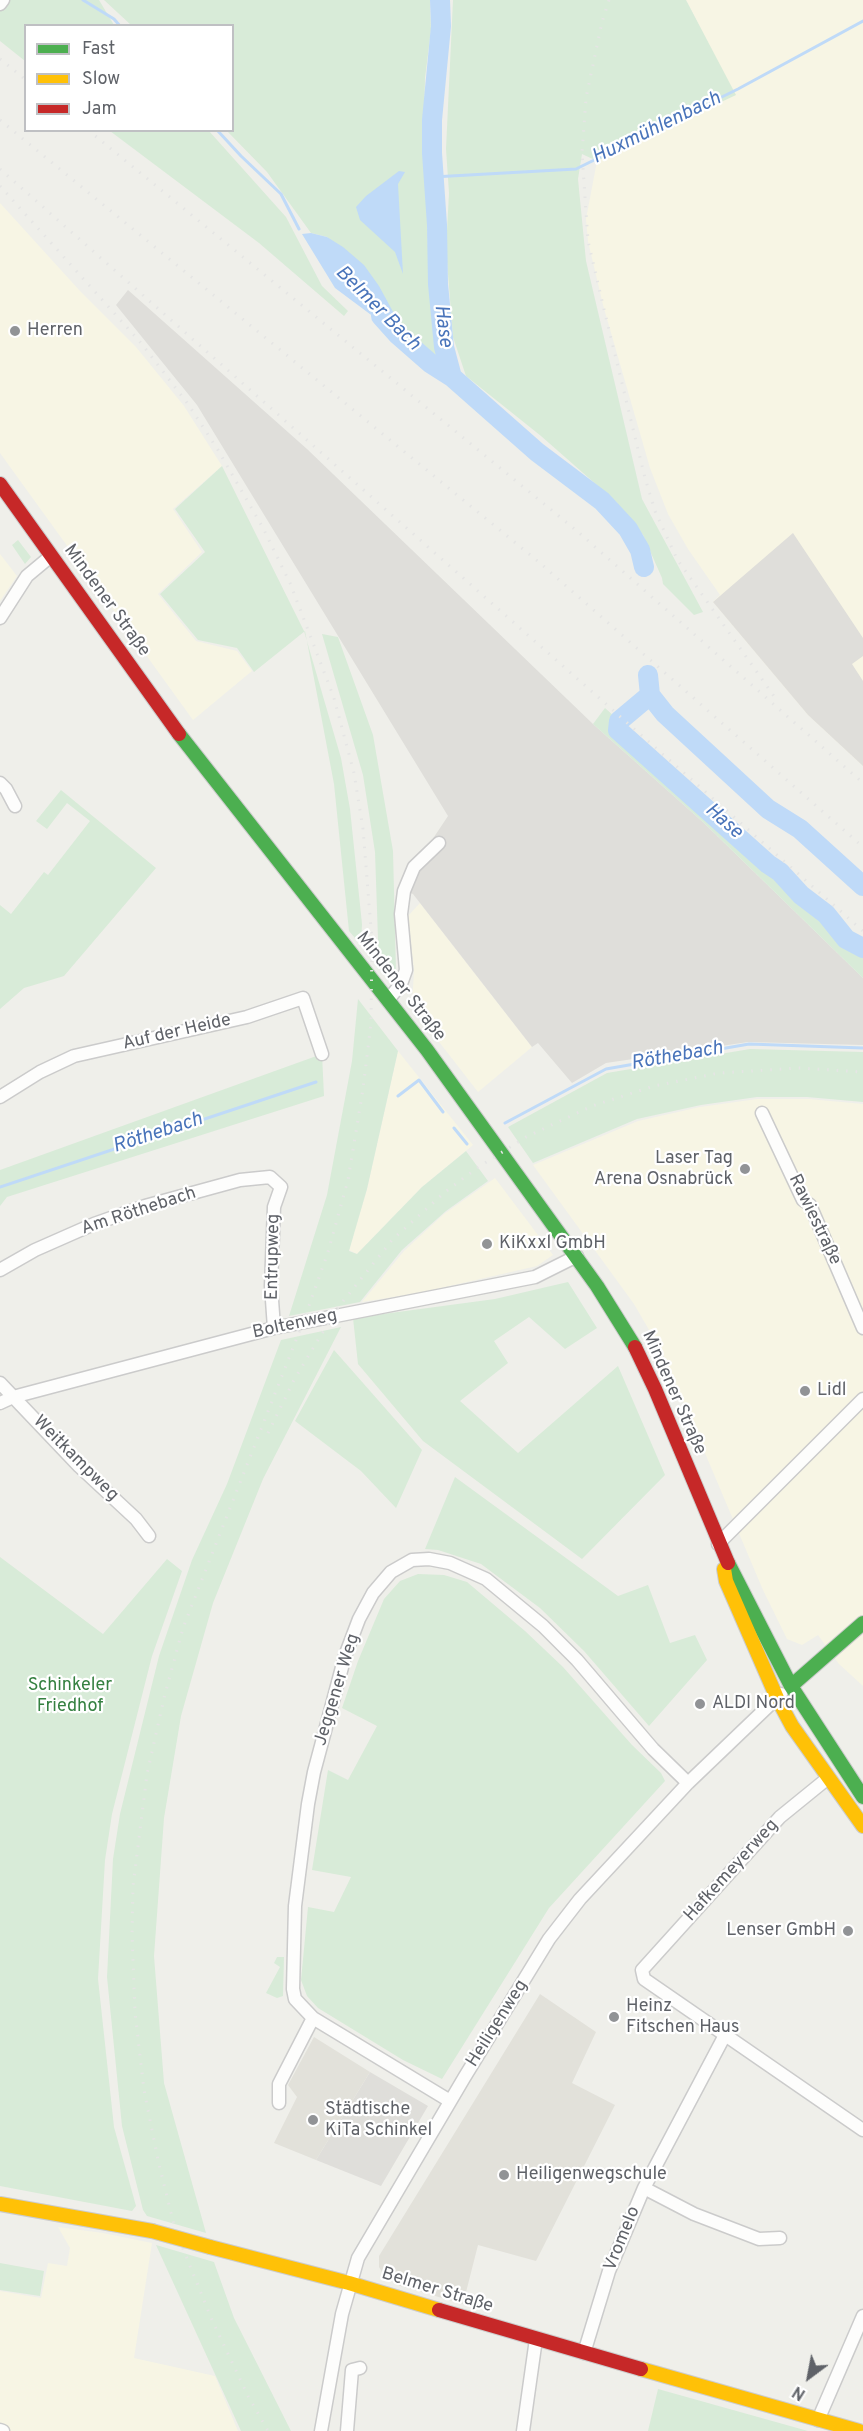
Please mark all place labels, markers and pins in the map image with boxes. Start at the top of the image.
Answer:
place label: Herren [27,320,83,342]
marker: Herren [8,324,22,338]
place label: Laser Tag Arena Osnabrück [594,1148,733,1190]
marker: Laser Tag Arena Osnabrück [738,1162,752,1176]
place label: KiKxxl GmbH [499,1233,606,1255]
marker: KiKxxl GmbH [480,1237,494,1251]
place label: Lidl [817,1380,846,1402]
marker: Lidl [798,1384,812,1398]
place label: ALDI Nord [712,1693,795,1715]
marker: ALDI Nord [693,1697,707,1711]
place label: Lenser GmbH [726,1920,836,1942]
marker: Lenser GmbH [841,1924,855,1938]
place label: Heinz Fitschen Haus [626,1996,739,2038]
marker: Heinz Fitschen Haus [607,2010,621,2024]
place label: Städtische KiTa Schinkel [325,2099,432,2142]
marker: Städtische KiTa Schinkel [306,2113,320,2127]
place label: Heiligenwegschule [516,2164,667,2186]
marker: Heiligenwegschule [497,2168,511,2182]

